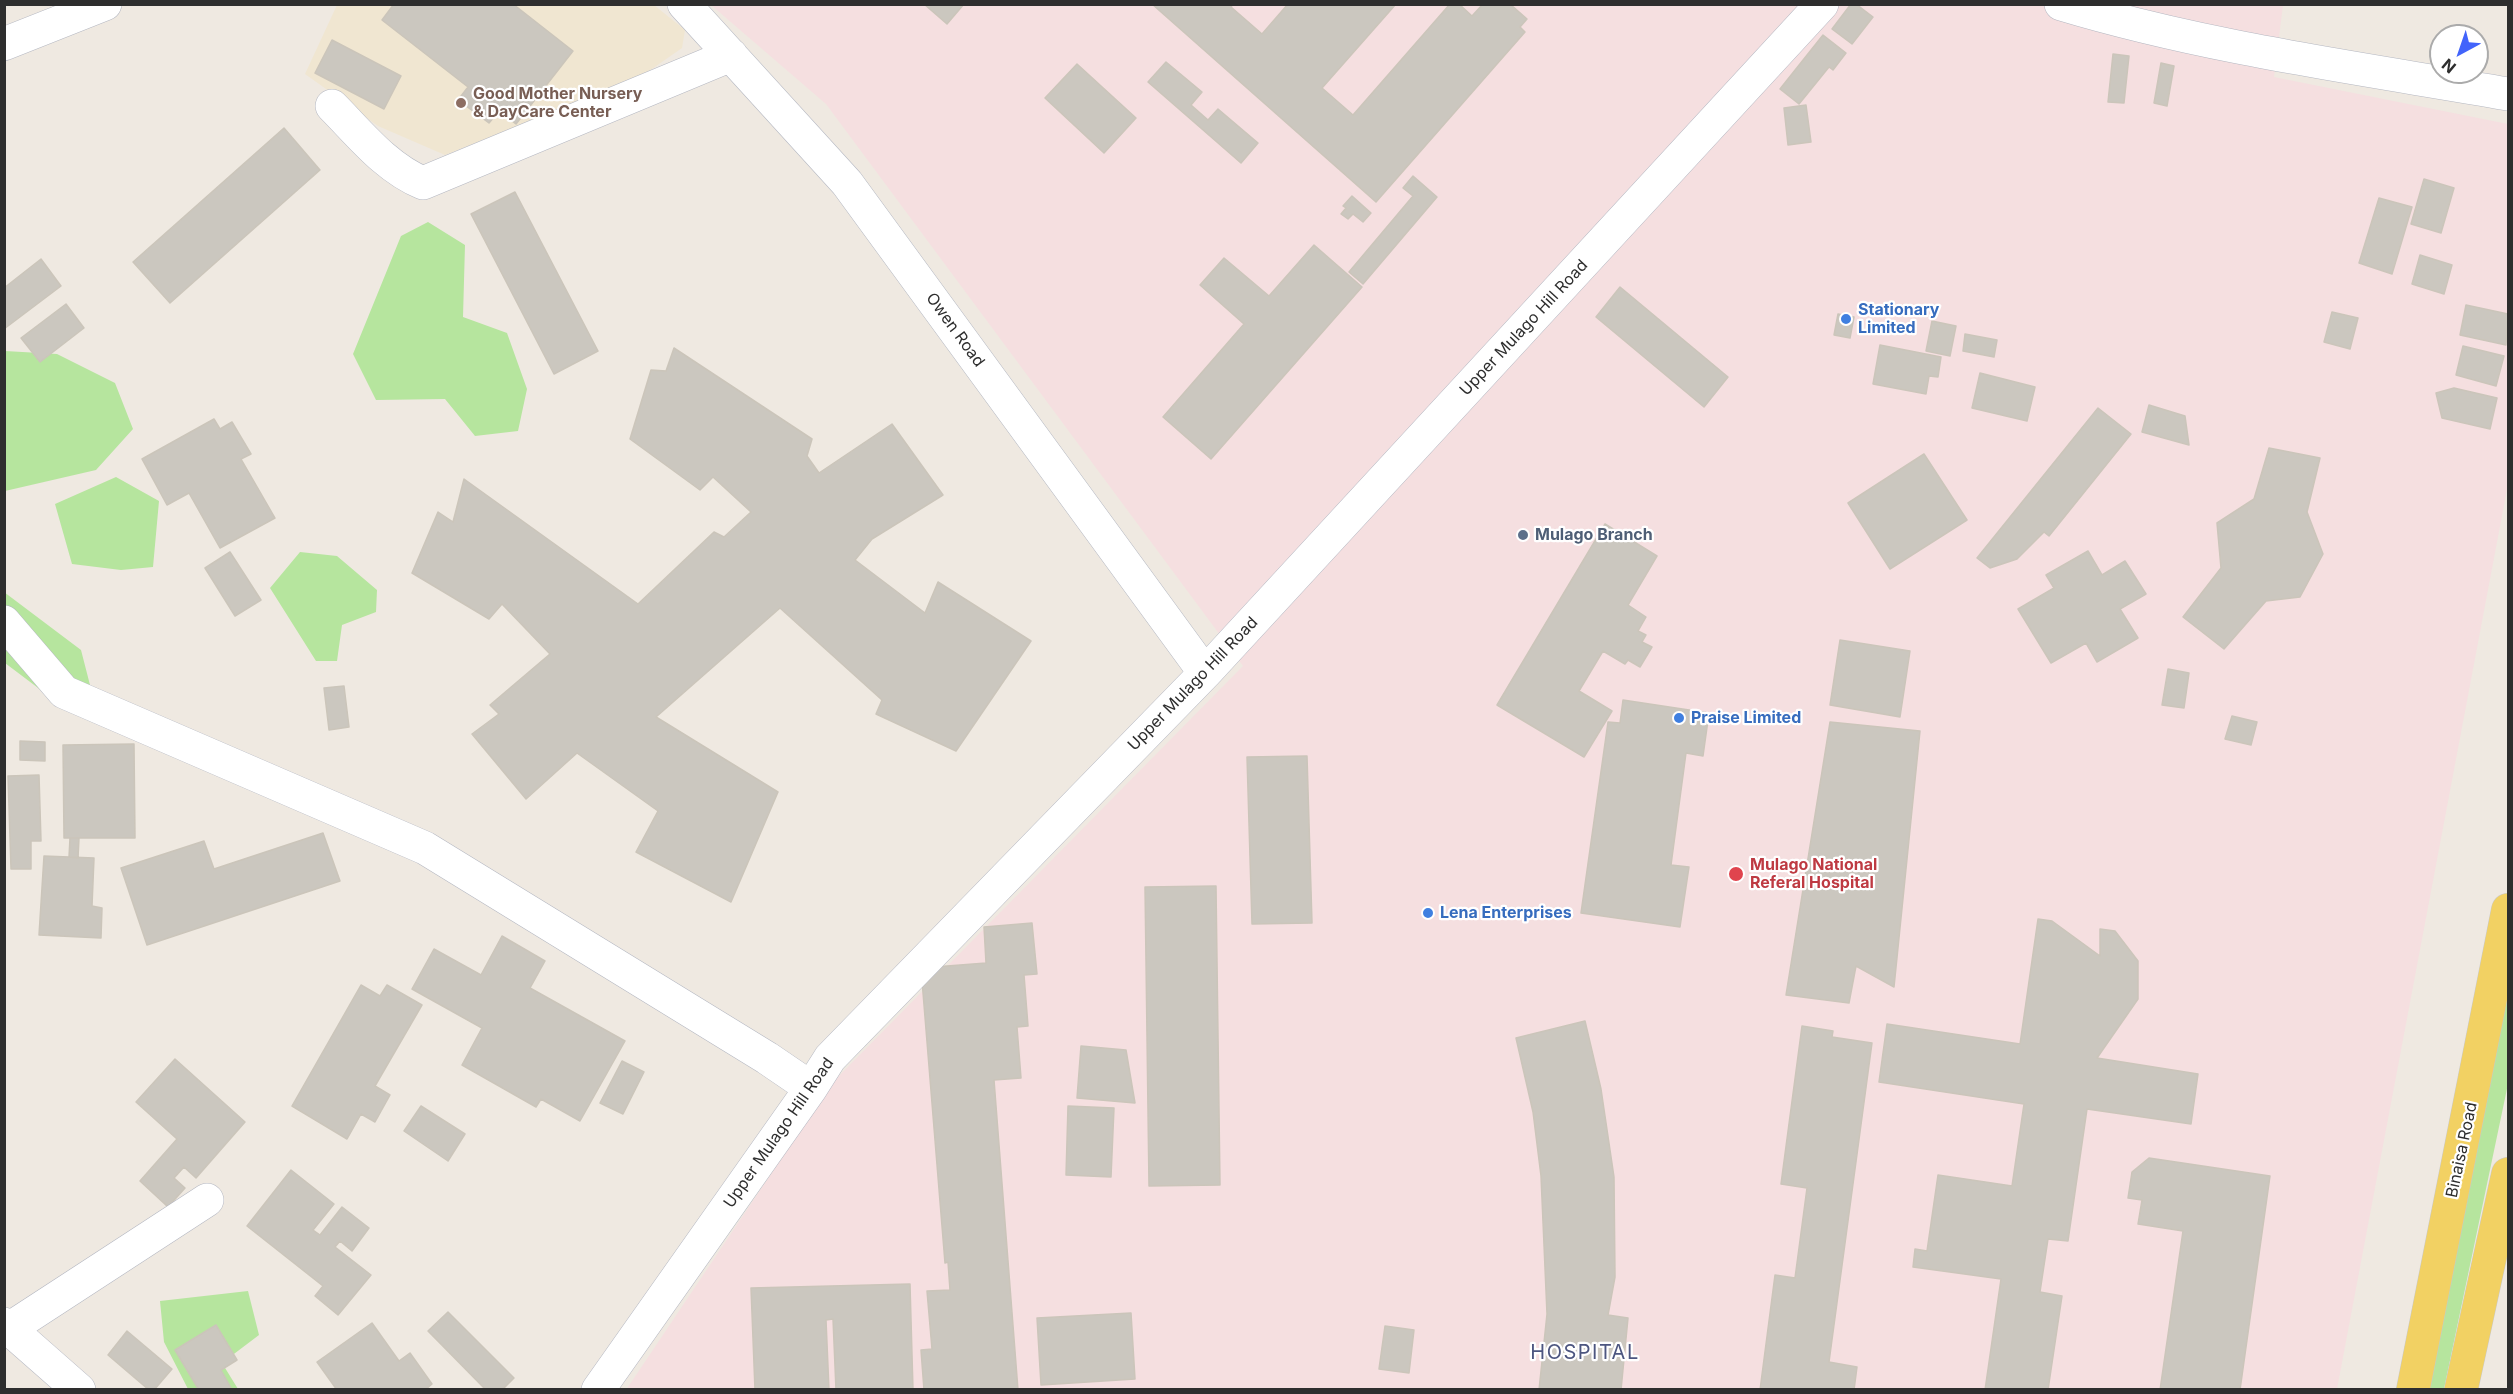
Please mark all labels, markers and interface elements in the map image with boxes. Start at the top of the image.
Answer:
north arrow [2429,24,2489,84]
text: N [2438,55,2460,78]
place label: Good Mother Nursery & DayCare Center [473,84,642,122]
marker: Good Mother Nursery & DayCare Center [454,96,468,110]
street label: Upper Mulago Hill Road [1456,256,1592,400]
street label: Owen Road [922,289,988,371]
place label: Stationary Limited [1858,300,1939,338]
marker: Stationary Limited [1839,312,1853,326]
place label: Mulago Branch [1535,525,1653,545]
marker: Mulago Branch [1516,528,1530,542]
street label: Upper Mulago Hill Road [1124,613,1262,755]
place label: Praise Limited [1691,708,1801,728]
marker: Praise Limited [1672,711,1686,725]
place label: Mulago National Referal Hospital [1750,855,1877,893]
marker: Mulago National Referal Hospital [1727,865,1745,883]
place label: Lena Enterprises [1440,903,1572,923]
marker: Lena Enterprises [1421,906,1435,920]
street label: Upper Mulago Hill Road [720,1054,838,1212]
street label: Binaisa Road [2443,1100,2481,1200]
district label: HOSPITAL [1530,1341,1640,1365]

